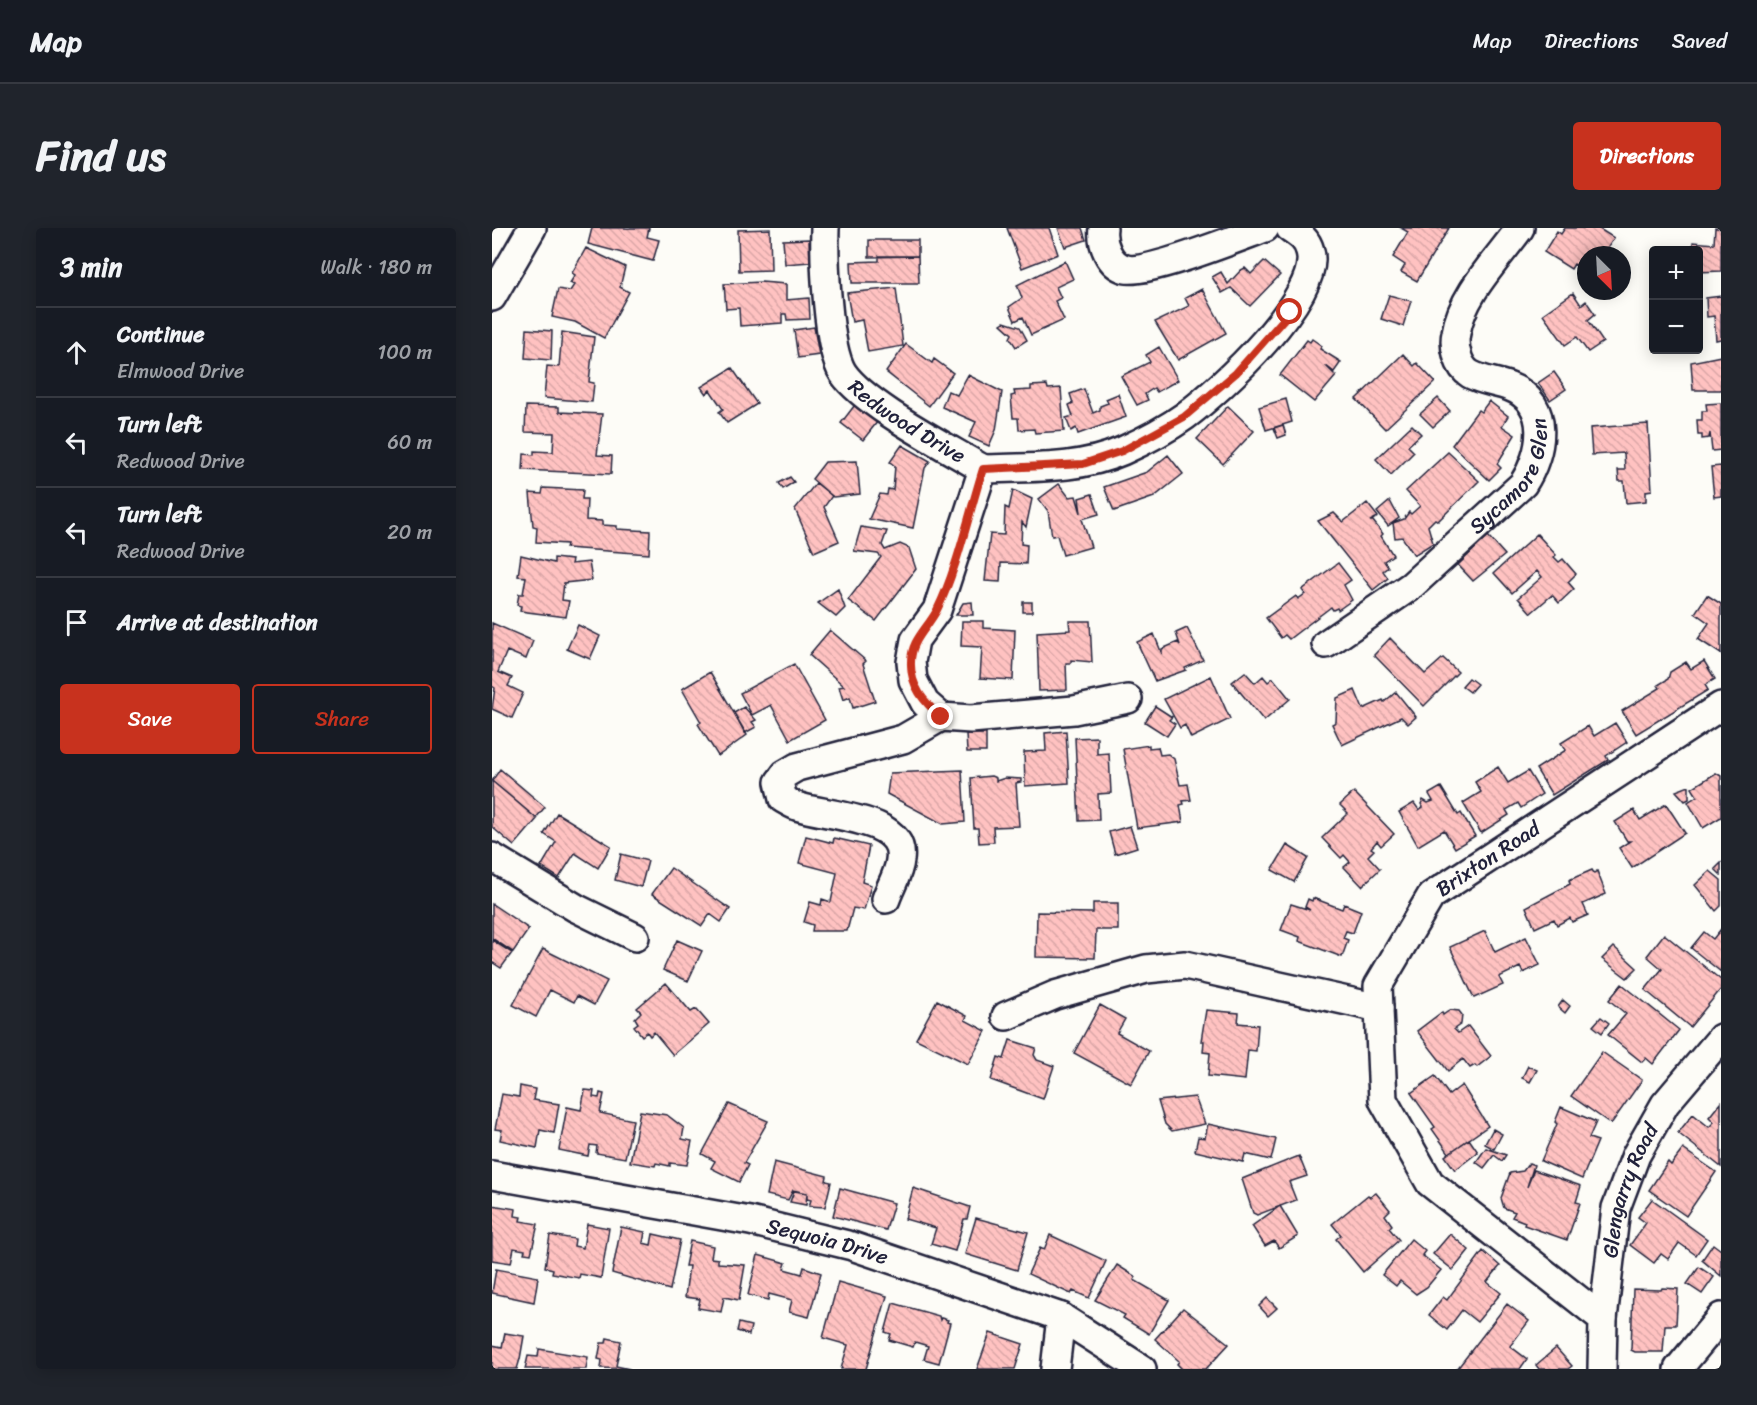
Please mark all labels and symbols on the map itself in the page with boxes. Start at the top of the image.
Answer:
north arrow [1577,246,1631,300]
route start [1276,298,1302,324]
street label: Redwood Drive [839,369,973,474]
street label: Sycamore Glen [1460,416,1559,544]
route end [927,703,953,729]
street label: Brixton Road [1428,809,1550,907]
street label: Glengarry Road [1591,1114,1670,1260]
street label: Sequoia Drive [762,1207,894,1276]

